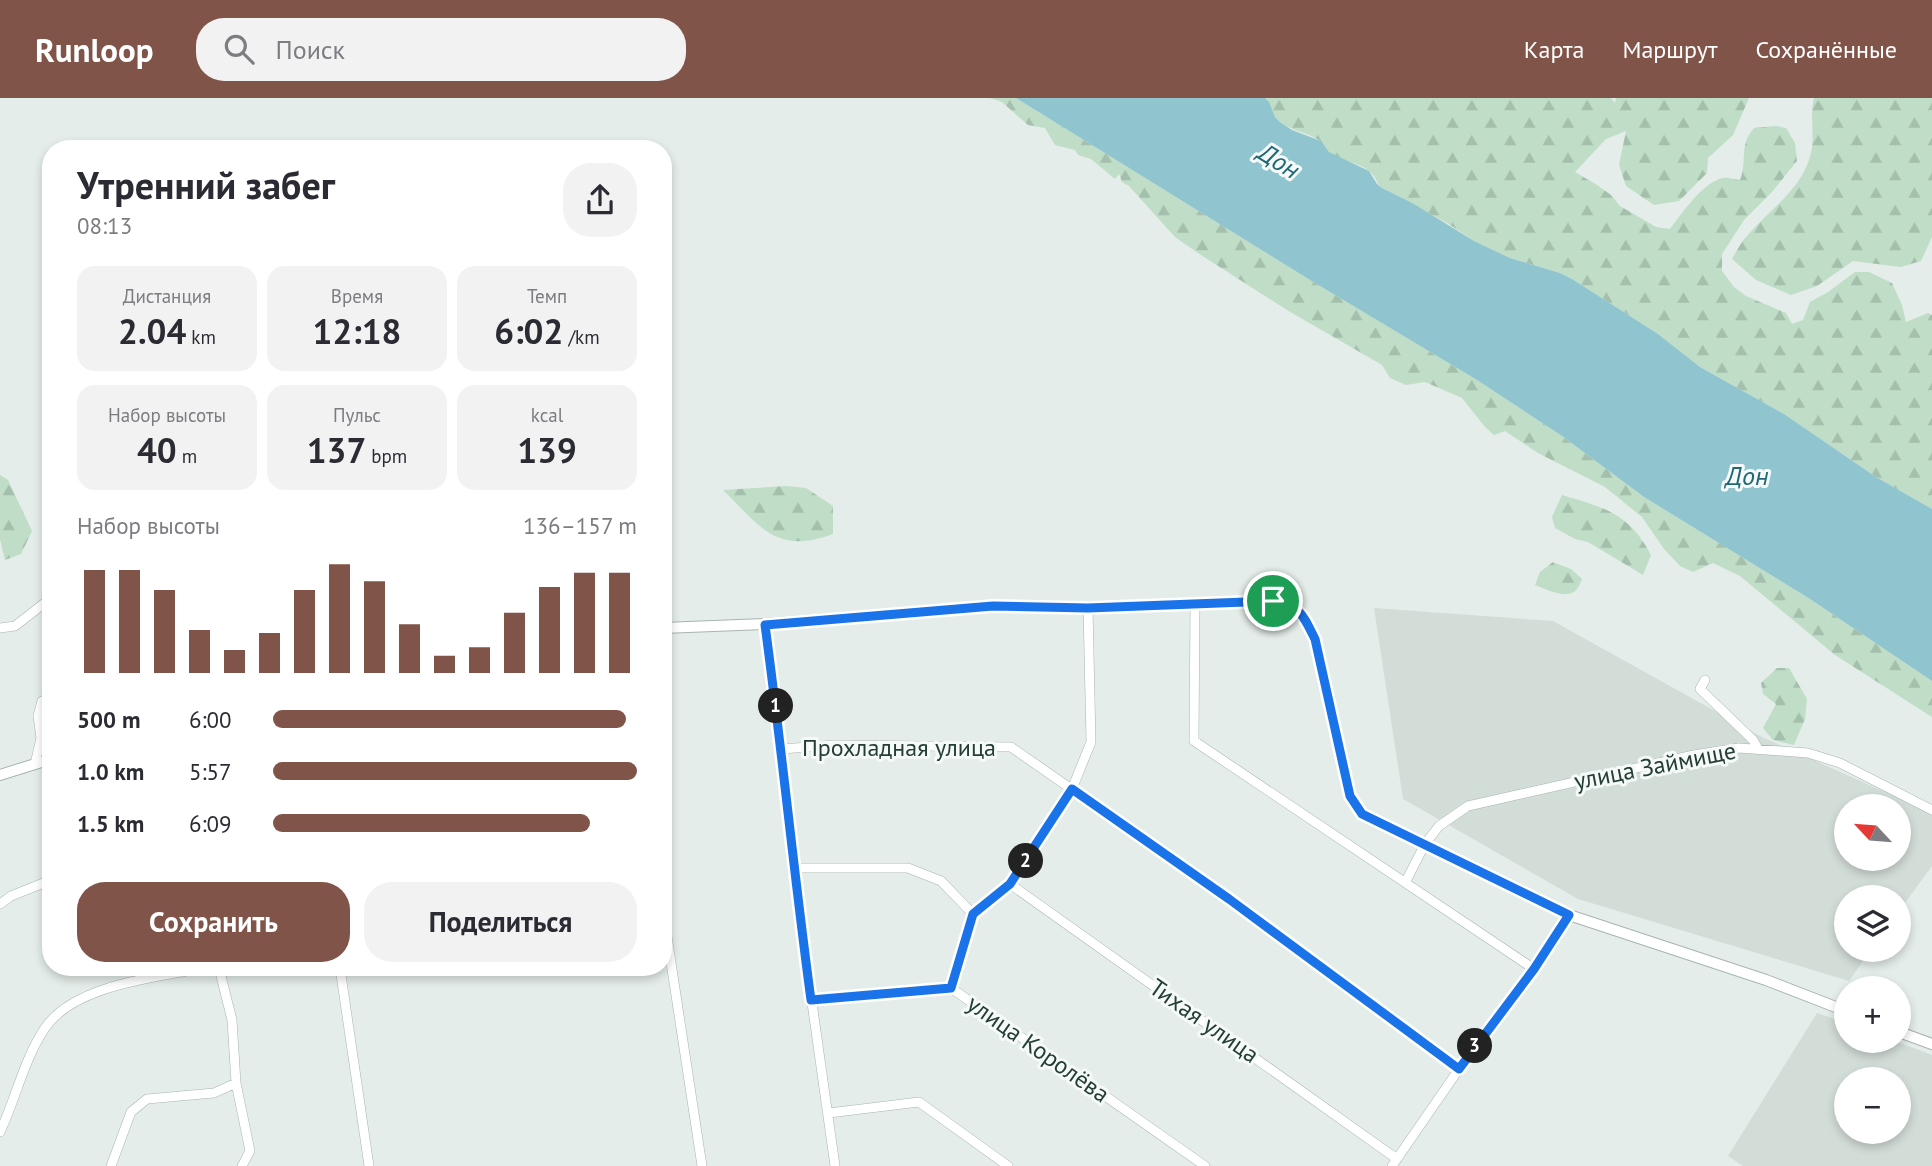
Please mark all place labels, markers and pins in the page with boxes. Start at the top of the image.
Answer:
pin [1243,571,1303,631]
pin: 1 [758,688,794,724]
pin: 2 [1009,844,1044,878]
pin: 3 [1458,1028,1492,1063]

